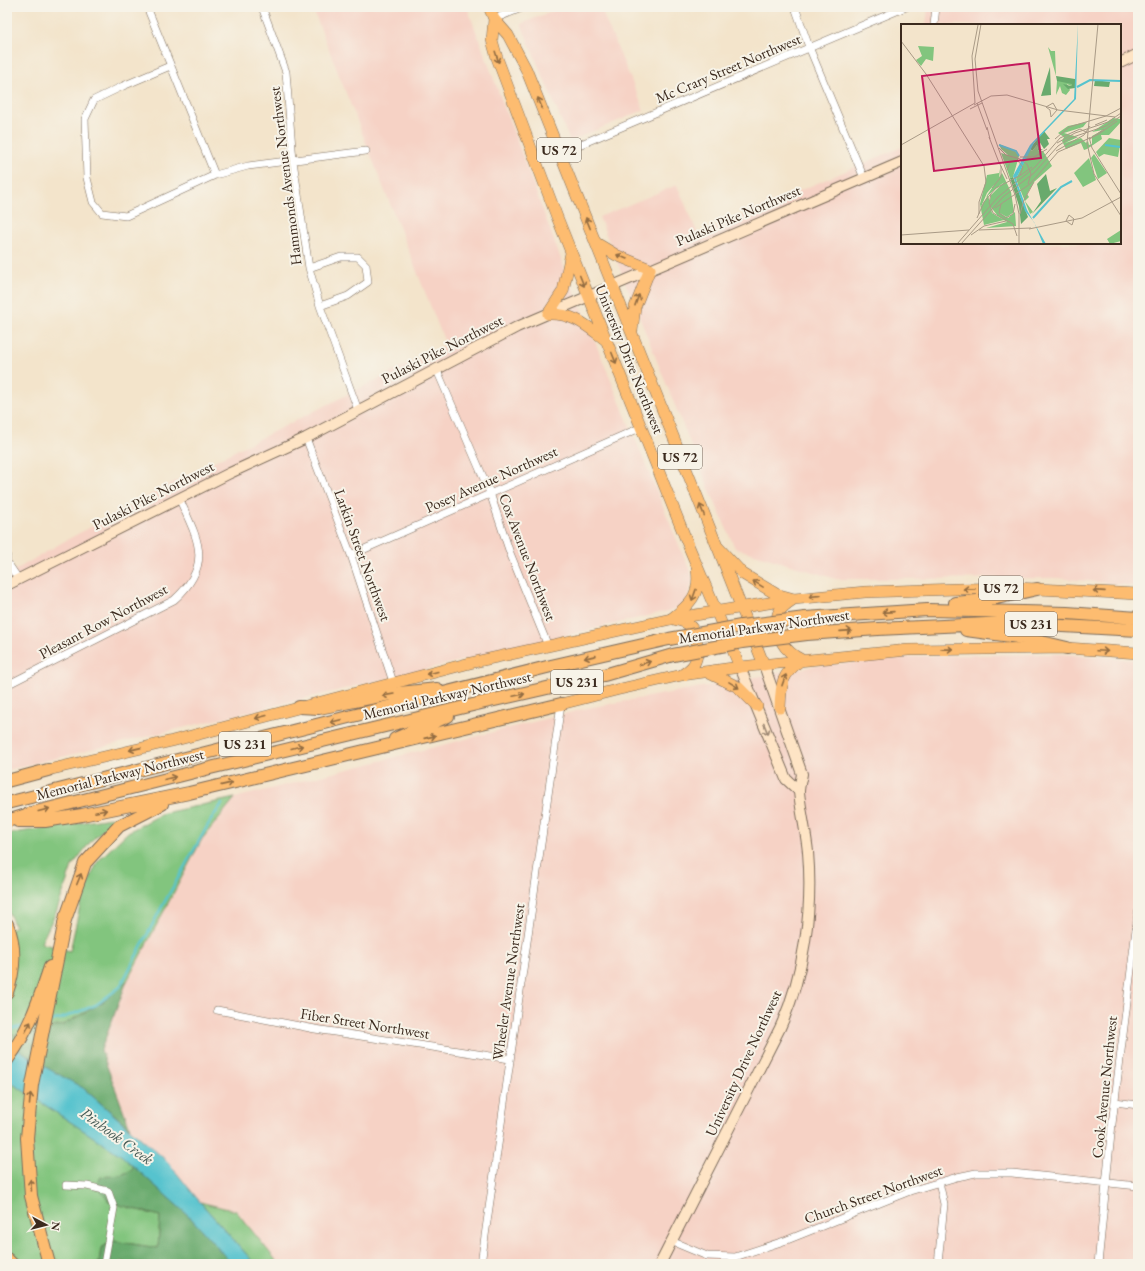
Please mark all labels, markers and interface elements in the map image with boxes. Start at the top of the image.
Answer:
inset map [901,24,1121,244]
street label: Mc Crary Street Northwest [652,29,804,107]
one-way arrow [494,51,501,64]
street label: Hammonds Avenue Northwest [265,85,305,266]
one-way arrow [535,97,543,109]
road number: US 72 [537,138,581,162]
street label: Pulaski Pike Northwest [673,180,804,250]
one-way arrow [584,218,592,230]
one-way arrow [617,253,629,261]
one-way arrow [579,274,586,286]
street label: University Drive Northwest [591,282,669,437]
one-way arrow [634,294,641,307]
street label: Pulaski Pike Northwest [378,310,506,388]
one-way arrow [610,351,618,363]
street label: Posey Avenue Northwest [422,441,560,517]
road number: US 72 [658,445,702,469]
street label: Pulaski Pike Northwest [89,456,217,534]
street label: Larkin Street Northwest [330,486,396,624]
street label: Cox Avenue Northwest [495,491,561,624]
one-way arrow [698,504,705,516]
road number: US 72 [979,576,1023,600]
street label: Pleasant Row Northwest [35,579,171,663]
one-way arrow [752,579,764,587]
one-way arrow [963,585,976,592]
one-way arrow [1093,588,1106,595]
one-way arrow [689,589,697,601]
one-way arrow [809,593,822,600]
street label: Memorial Parkway Northwest [677,605,851,647]
one-way arrow [882,609,895,616]
road number: US 231 [1005,612,1057,636]
one-way arrow [839,627,852,634]
one-way arrow [940,645,953,653]
one-way arrow [1095,647,1108,655]
one-way arrow [583,653,596,661]
one-way arrow [638,659,651,666]
street label: Memorial Parkway Northwest [361,666,533,724]
one-way arrow [426,669,439,677]
road number: US 231 [551,670,603,694]
one-way arrow [781,674,788,687]
one-way arrow [728,682,740,690]
one-way arrow [512,690,525,698]
one-way arrow [381,691,394,699]
one-way arrow [255,714,268,721]
one-way arrow [329,718,342,725]
one-way arrow [763,722,770,734]
road number: US 231 [219,732,271,756]
one-way arrow [423,733,436,740]
one-way arrow [290,743,303,750]
street label: Memorial Parkway Northwest [34,744,206,804]
one-way arrow [129,745,142,753]
one-way arrow [163,774,176,781]
one-way arrow [220,780,233,788]
one-way arrow [37,805,50,813]
one-way arrow [94,806,107,814]
one-way arrow [76,873,84,885]
street label: Wheeler Avenue Northwest [488,902,528,1062]
street label: University Drive Northwest [701,987,785,1139]
street label: Fiber Street Northwest [299,1003,431,1043]
street label: Cook Avenue Northwest [1087,1015,1121,1159]
one-way arrow [25,1021,32,1033]
one-way arrow [27,1093,34,1106]
water label: Pinhook Creek [76,1102,158,1170]
street label: Church Street Northwest [801,1160,945,1228]
one-way arrow [27,1179,34,1192]
north arrow [26,1205,66,1245]
text: N [48,1221,63,1232]

